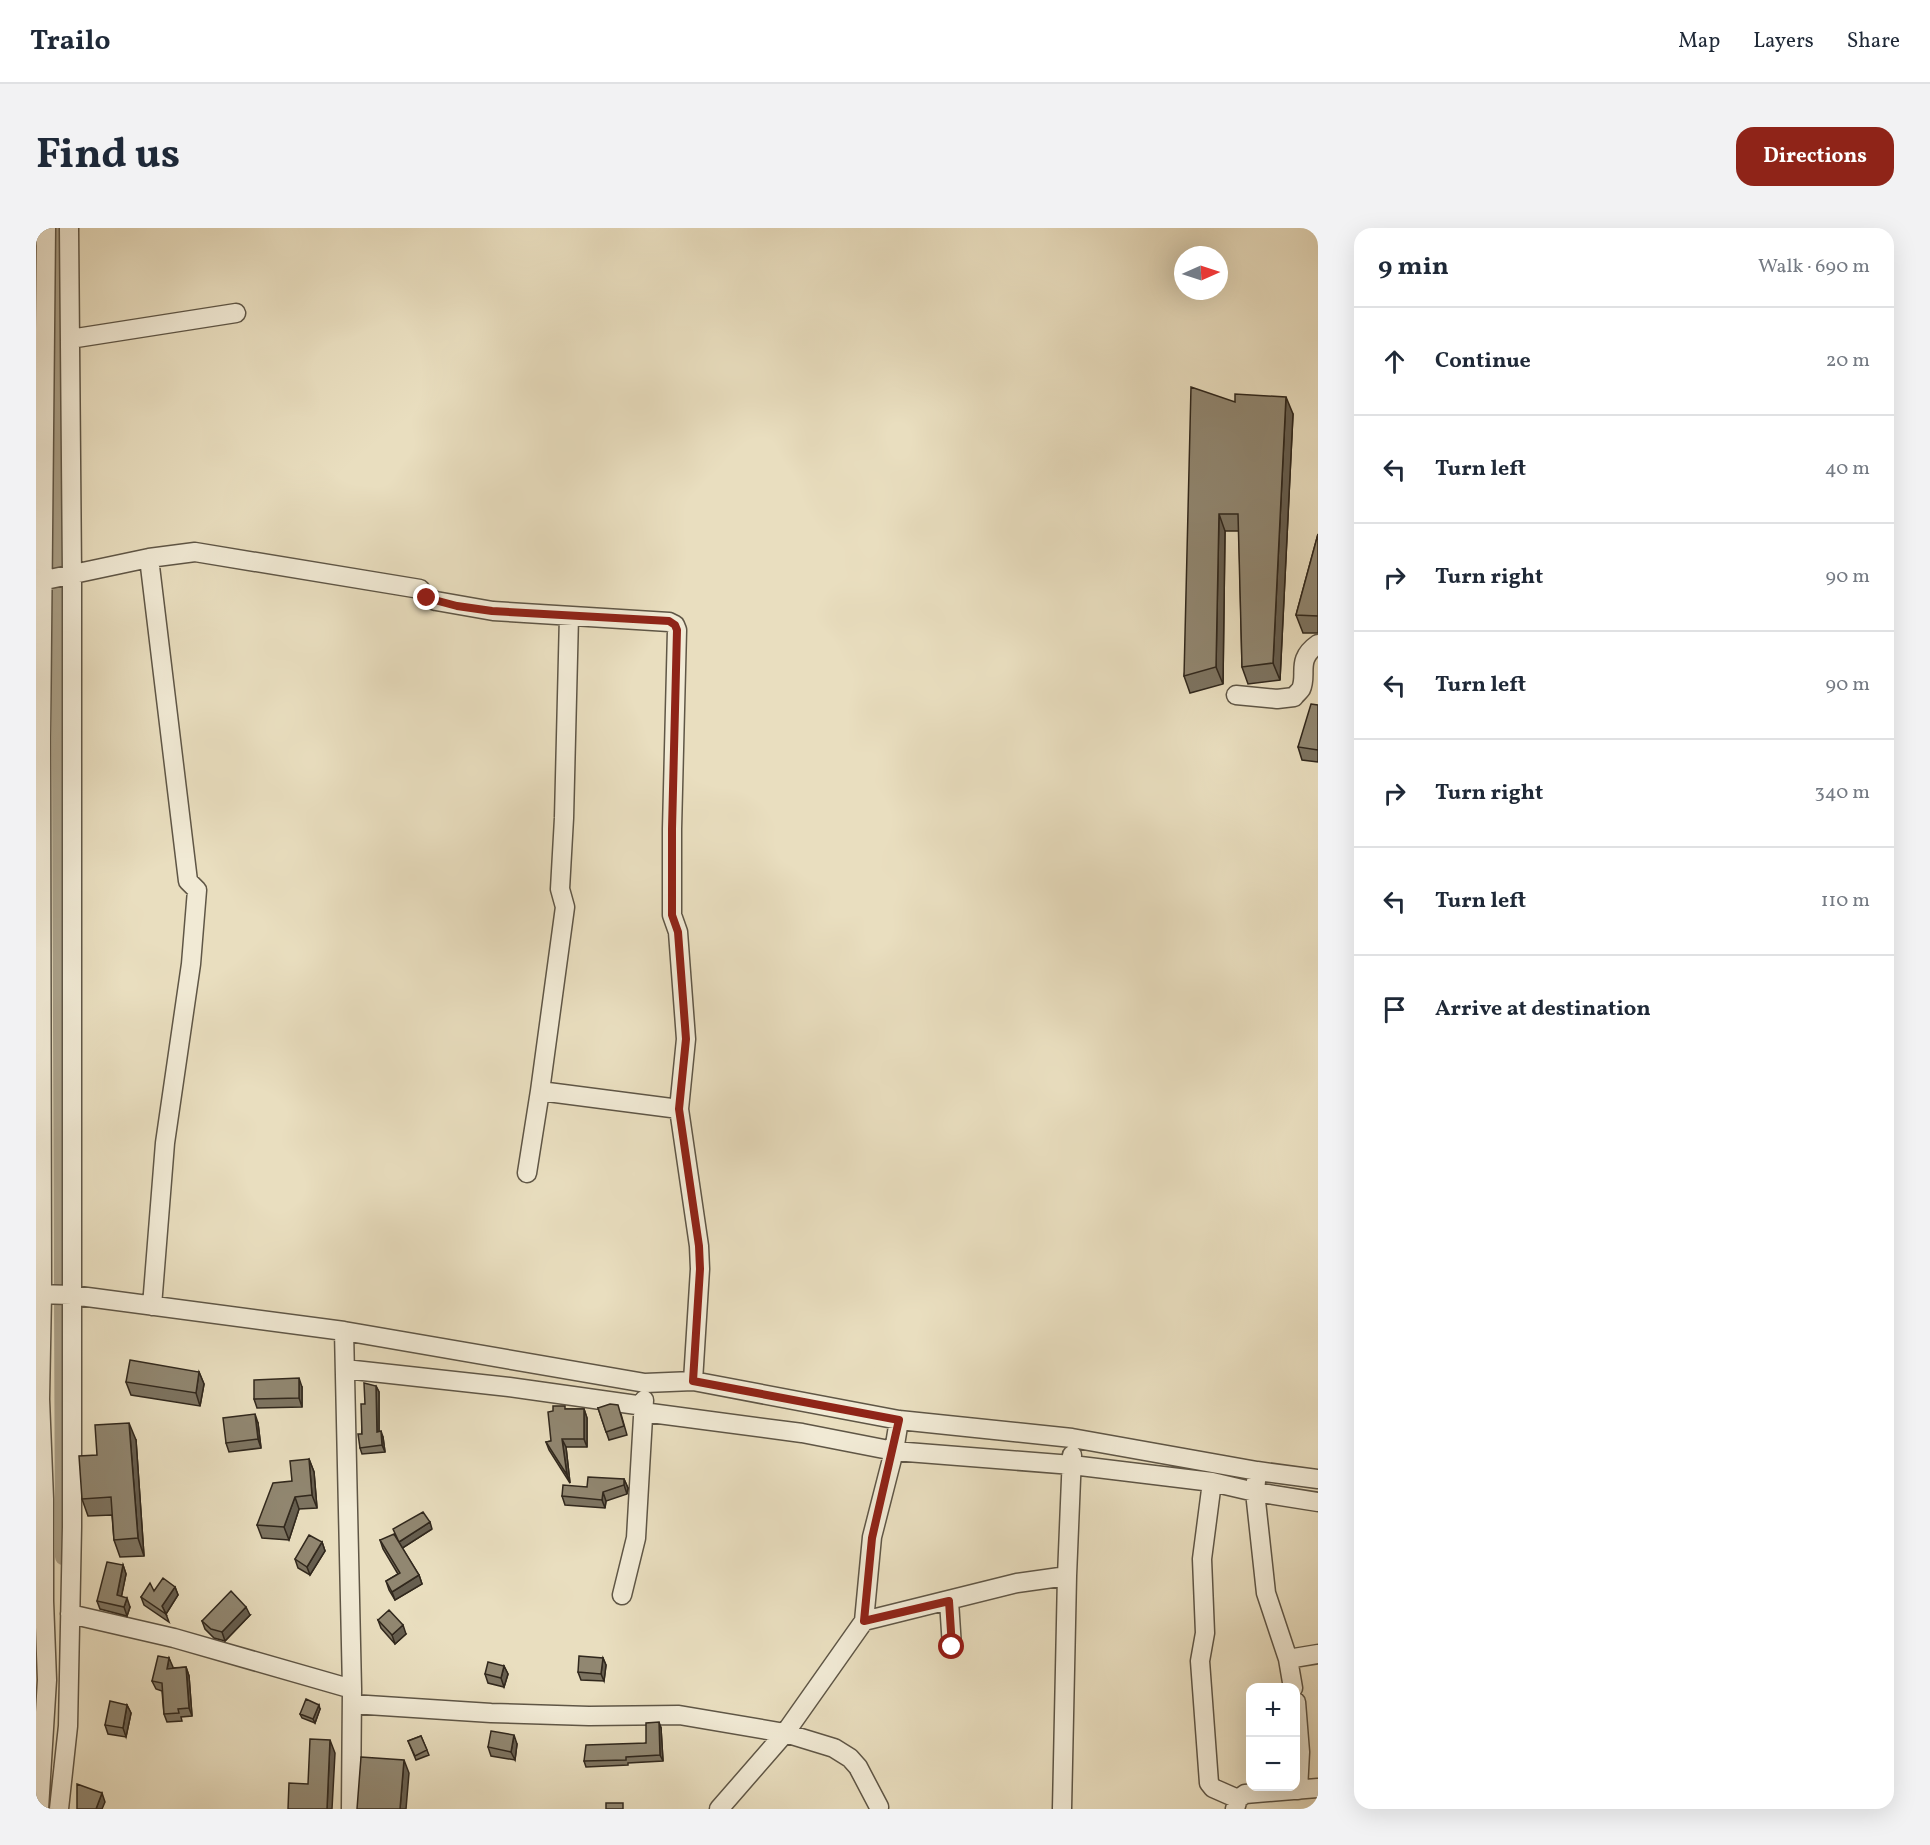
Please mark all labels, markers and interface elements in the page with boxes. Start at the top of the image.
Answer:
text: Trailo [30,22,111,61]
text: Map [1678,27,1720,56]
text: Layers [1753,27,1814,56]
text: Share [1847,27,1900,56]
text: Find us [36,127,180,186]
button: Directions [1736,127,1894,186]
north arrow [1174,246,1228,300]
text: 9 min [1378,249,1449,285]
text: Walk · 690 m [1758,253,1870,281]
icon: ahead [1378,345,1411,378]
text: Continue [1435,346,1531,377]
text: 20 m [1826,347,1870,375]
icon: left [1378,453,1411,486]
text: Turn left [1435,454,1526,485]
text: 40 m [1825,455,1870,483]
icon: right [1378,561,1411,594]
text: Turn right [1435,562,1543,593]
text: 90 m [1826,563,1870,591]
route end [413,584,439,610]
icon: left [1378,669,1411,702]
text: Turn left [1435,670,1526,701]
text: 90 m [1826,671,1870,699]
icon: right [1378,777,1411,810]
text: Turn right [1435,778,1543,809]
text: 340 m [1814,779,1870,807]
icon: left [1378,885,1411,918]
text: Turn left [1435,886,1526,917]
text: 110 m [1821,887,1870,915]
icon: arrive [1378,993,1411,1026]
text: Arrive at destination [1435,994,1651,1025]
route start [938,1633,964,1659]
map controls [1246,1683,1300,1791]
button: + [1246,1683,1300,1737]
button: − [1246,1737,1300,1791]

